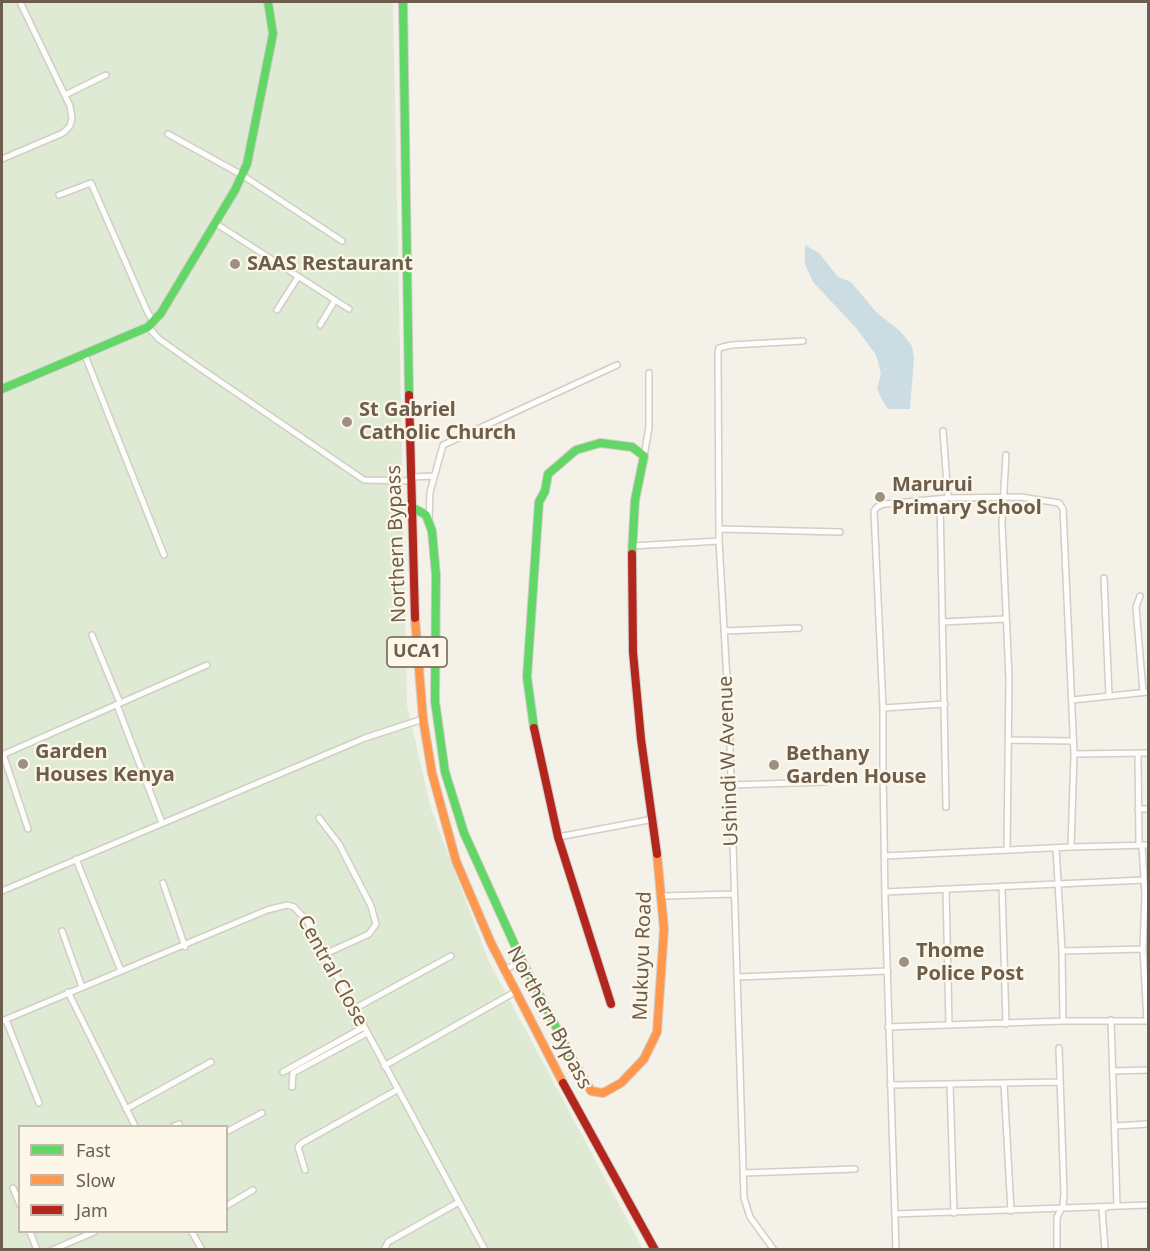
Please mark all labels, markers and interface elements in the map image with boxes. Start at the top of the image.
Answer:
place label: SAAS Restaurant [247,252,413,276]
marker: SAAS Restaurant [228,257,242,271]
place label: St Gabriel Catholic Church [359,398,516,445]
marker: St Gabriel Catholic Church [340,415,354,429]
street label: Northern Bypass [382,465,412,623]
place label: Marurui Primary School [892,473,1042,520]
marker: Marurui Primary School [873,490,887,504]
road number: UCA1 [387,637,447,667]
street label: Ushindi W Avenue [714,675,744,847]
place label: Garden Houses Kenya [35,740,175,787]
place label: Bethany Garden House [786,742,927,789]
marker: Garden Houses Kenya [16,757,30,771]
marker: Bethany Garden House [767,758,781,772]
street label: Mukuyu Road [629,891,657,1021]
street label: Central Close [292,911,372,1031]
place label: Thome Police Post [916,939,1024,986]
street label: Northern Bypass [501,943,597,1093]
marker: Thome Police Post [897,955,911,969]
legend [18,1125,228,1233]
text: Fast [76,1138,111,1162]
text: Slow [76,1168,115,1192]
text: Jam [76,1198,108,1222]

